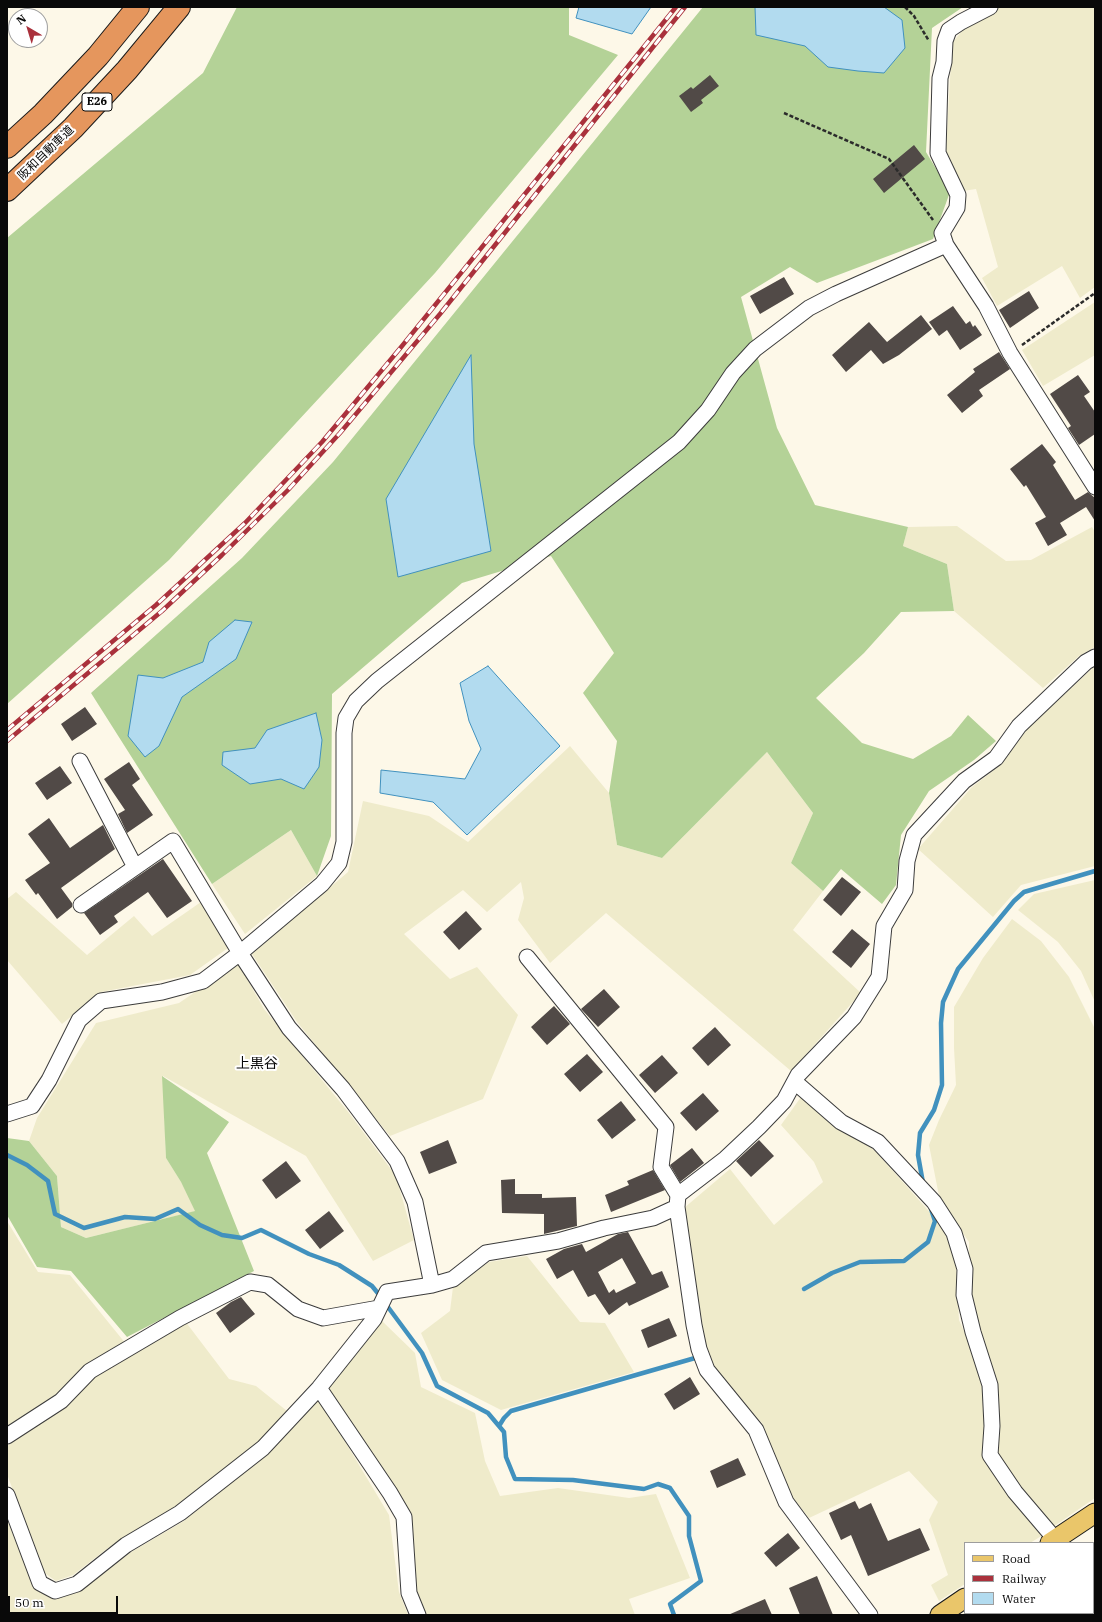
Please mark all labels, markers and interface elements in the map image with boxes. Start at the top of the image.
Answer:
north arrow [8,8,48,48]
text: N [13,11,29,28]
road number: E26 [82,93,112,111]
street label: 阪和自動車道 [15,123,77,183]
district label: 上黒谷 [236,1056,278,1072]
legend [964,1542,1094,1614]
text: Road [1002,1551,1031,1566]
text: Railway [1002,1571,1046,1586]
scale bar [10,1588,120,1614]
text: Water [1002,1591,1035,1606]
text: 50 m [15,1595,44,1610]

